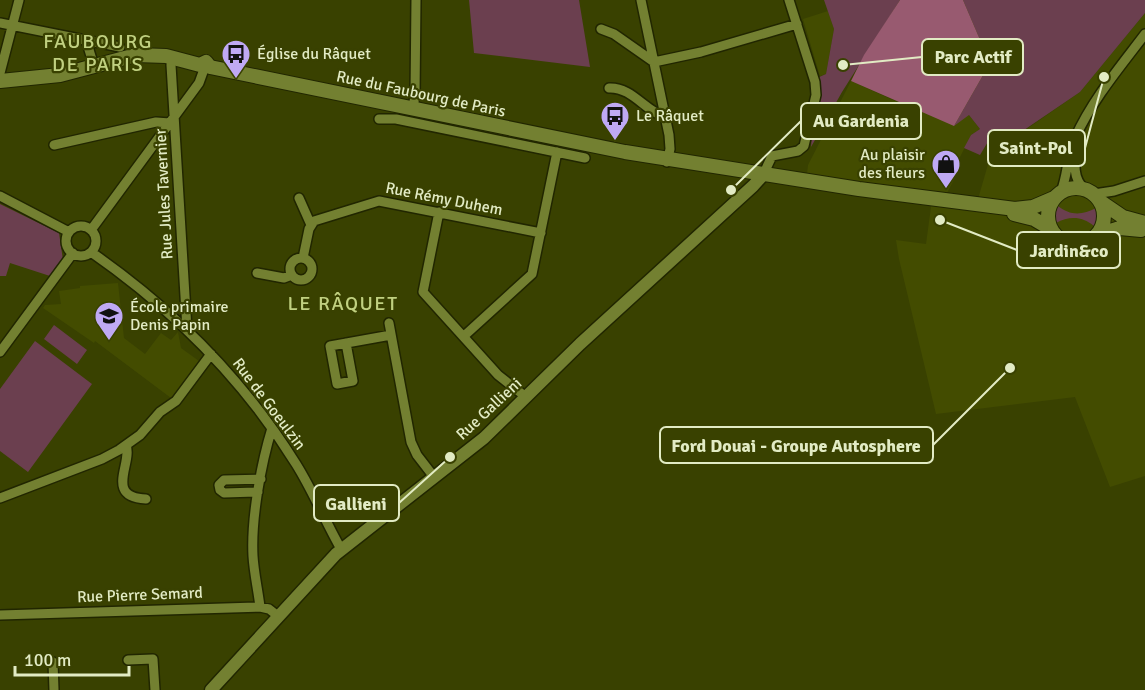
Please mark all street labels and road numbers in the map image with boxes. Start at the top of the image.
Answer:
street label: Rue du Faubourg de Paris [335,66,507,122]
street label: Rue Jules Tavernier [151,128,177,260]
street label: Rue Rémy Duhem [384,178,504,220]
street label: Rue de Goeulzin [228,354,310,454]
street label: Rue Gallieni [452,374,526,444]
street label: Rue Pierre Semard [77,583,203,607]

